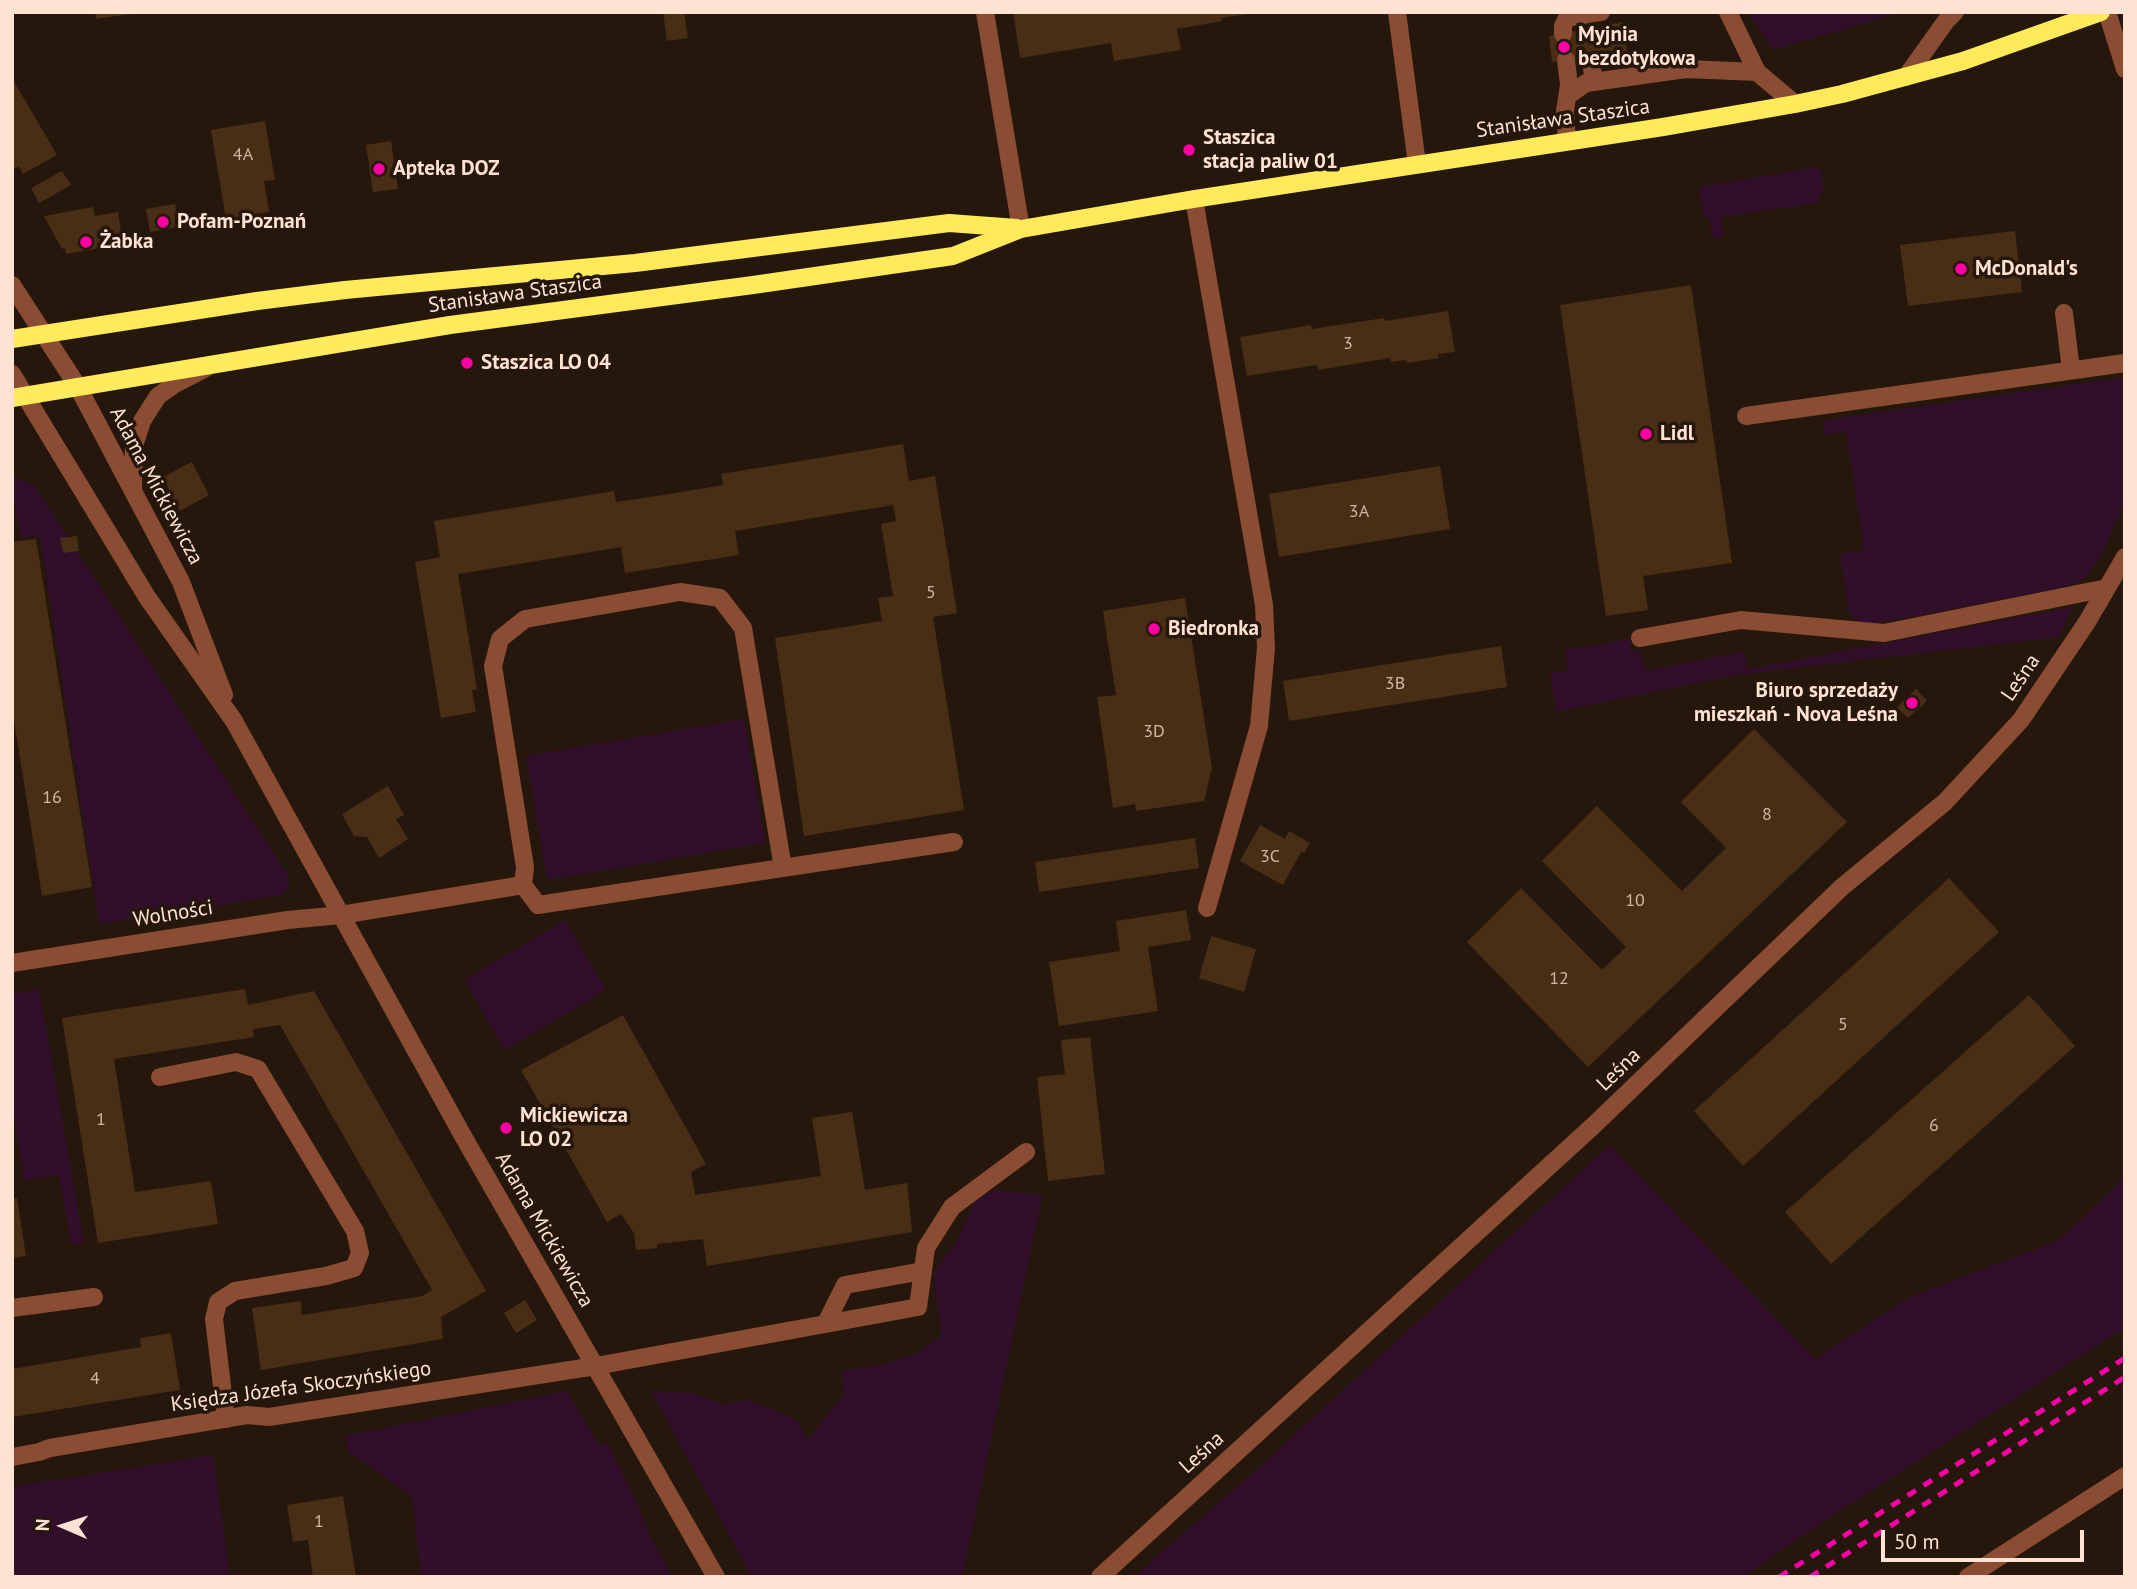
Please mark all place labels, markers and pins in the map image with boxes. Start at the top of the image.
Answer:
place label: Myjnia bezdotykowa [1578,22,1696,72]
marker: Myjnia bezdotykowa [1556,39,1572,55]
place label: Staszica stacja paliw 01 [1203,125,1338,175]
marker: Staszica stacja paliw 01 [1181,142,1197,158]
place label: Apteka DOZ [393,156,499,182]
marker: Apteka DOZ [371,161,387,177]
place label: Pofam-Poznań [177,209,306,235]
marker: Pofam-Poznań [155,214,171,230]
place label: Żabka [100,229,153,255]
marker: Żabka [78,234,94,250]
place label: McDonald's [1975,256,2078,282]
marker: McDonald's [1953,261,1969,277]
place label: Staszica LO 04 [481,350,611,376]
marker: Staszica LO 04 [459,355,475,371]
place label: Lidl [1660,421,1694,447]
marker: Lidl [1638,426,1654,442]
place label: Biedronka [1168,616,1259,642]
marker: Biedronka [1146,621,1162,637]
place label: Biuro sprzedaży mieszkań - Nova Leśna [1694,678,1898,728]
marker: Biuro sprzedaży mieszkań - Nova Leśna [1904,695,1920,711]
place label: Mickiewicza LO 02 [520,1103,628,1153]
marker: Mickiewicza LO 02 [498,1120,514,1136]

